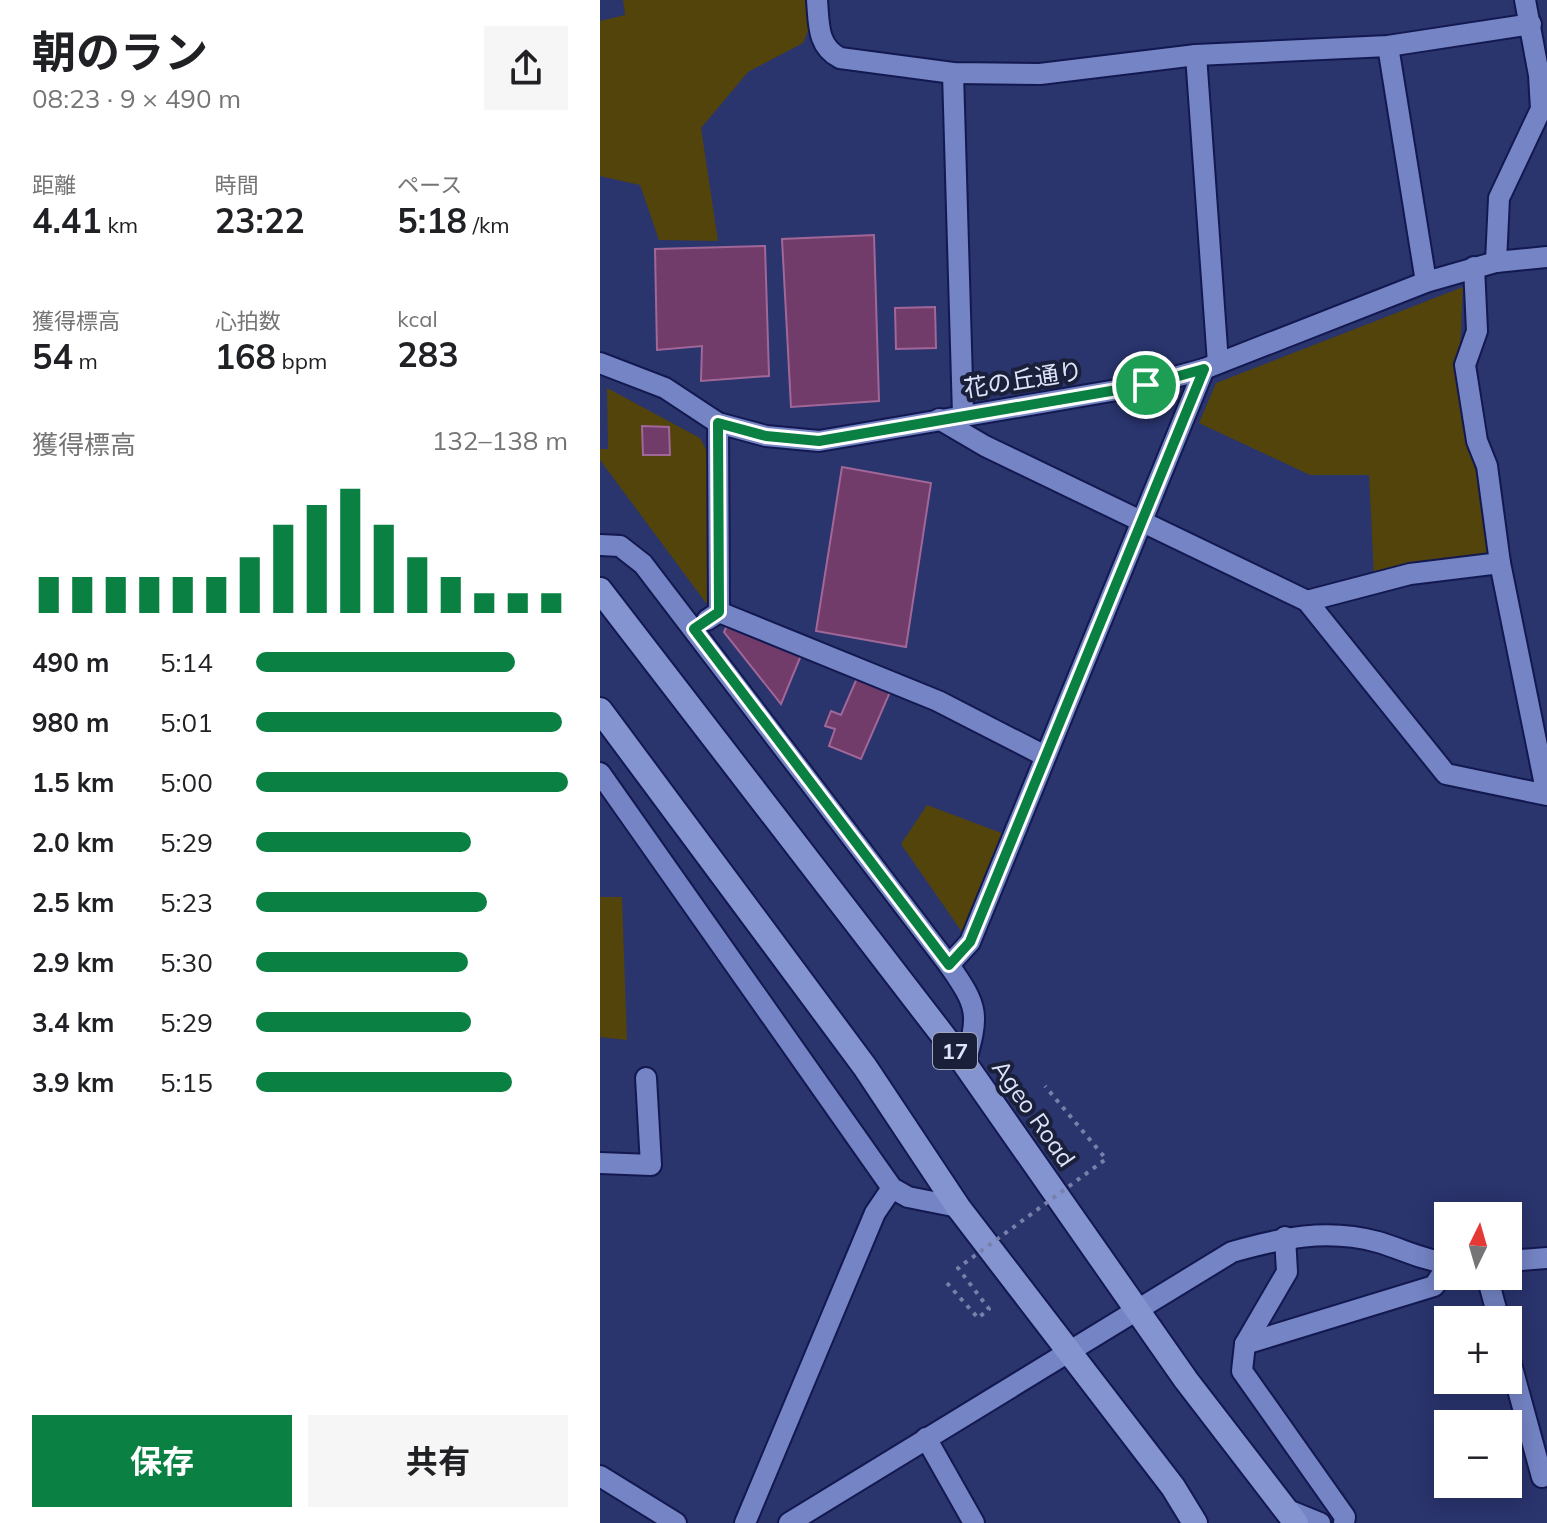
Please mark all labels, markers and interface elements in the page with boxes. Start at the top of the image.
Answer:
text: 朝のラン [32,24,208,79]
button: share [484,26,568,110]
text: 08:23 · 9 × 490 m [32,82,241,115]
text: 距離 [32,171,76,199]
text: 時間 [215,171,259,199]
text: ペース [397,171,462,199]
text: 4.41 [32,199,102,242]
text: 23:22 [215,199,305,242]
text: 5:18 [397,199,467,242]
text: km [102,211,138,239]
text: /km [467,211,510,239]
text: kcal [397,305,438,333]
text: 獲得標高 [32,307,120,335]
text: 心拍数 [215,307,281,335]
text: 283 [397,333,459,376]
text: 54 [32,335,73,378]
text: 168 [215,335,276,378]
text: m [73,347,98,375]
text: bpm [276,347,327,375]
pin [1112,351,1180,419]
street label: 花の丘通り [961,355,1085,403]
icon: arrive [1124,363,1168,407]
text: 132–138 m [432,424,568,457]
text: 獲得標高 [32,428,136,461]
text: 490 m [32,646,109,679]
text: 5:14 [160,646,213,679]
text: 980 m [32,706,109,739]
text: 5:01 [160,706,213,739]
text: 1.5 km [32,766,115,799]
text: 5:00 [160,766,213,799]
text: 2.0 km [32,826,115,859]
text: 5:29 [160,826,213,859]
text: 2.5 km [32,886,115,919]
text: 5:23 [160,886,213,919]
text: 2.9 km [32,946,115,979]
text: 5:30 [160,946,213,979]
text: 3.4 km [32,1006,115,1039]
text: 5:29 [160,1006,213,1039]
road number: 17 [933,1033,977,1069]
street label: Ageo Road [986,1054,1082,1172]
text: 3.9 km [32,1066,115,1099]
text: 5:15 [160,1066,213,1099]
north arrow [1434,1202,1522,1290]
map controls [1434,1202,1522,1498]
button: + [1434,1306,1522,1394]
button: − [1434,1410,1522,1498]
button: 保存 [32,1415,292,1507]
button: 共有 [308,1415,568,1507]

